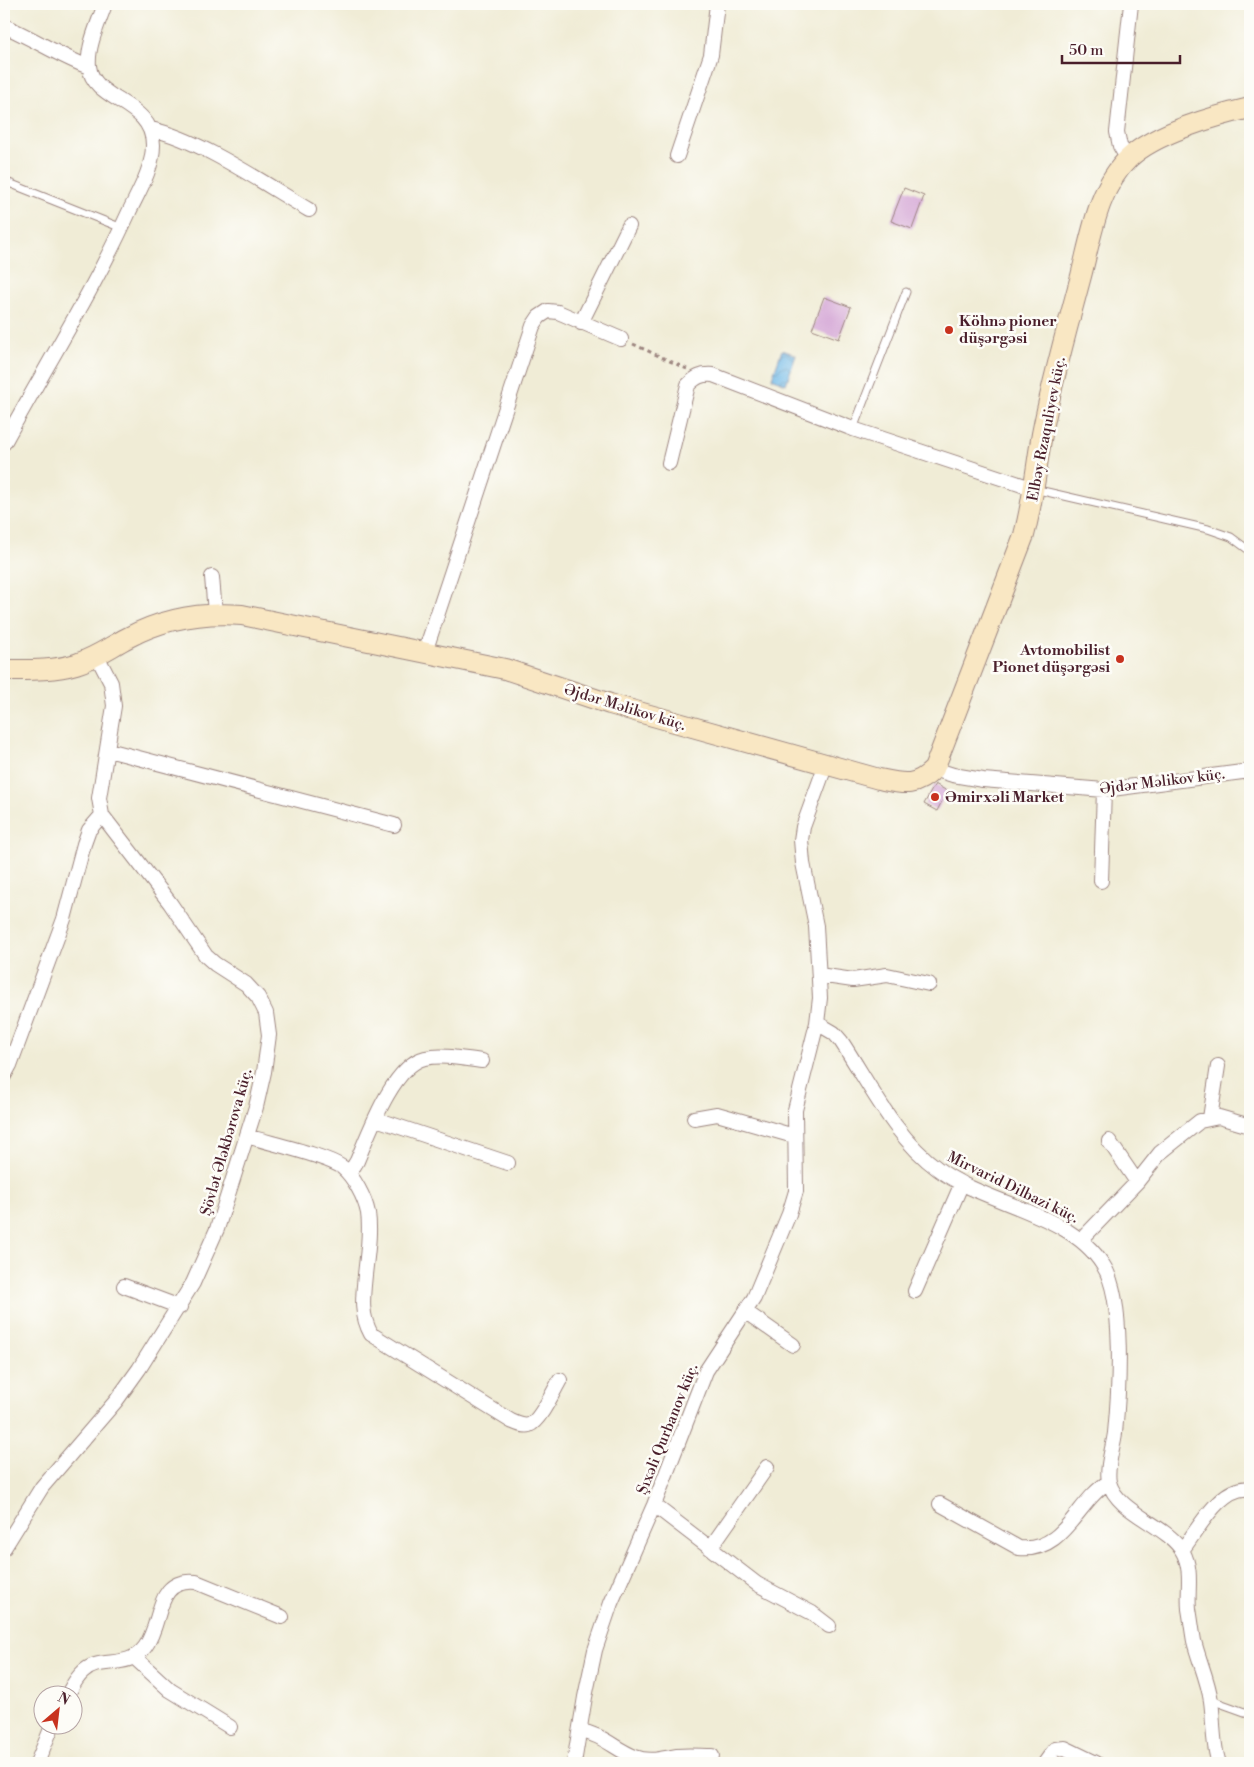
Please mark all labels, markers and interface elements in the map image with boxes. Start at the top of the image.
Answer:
scale bar [1062,32,1179,64]
text: 50 m [1069,41,1103,60]
place label: Köhnə pioner düşərgəsi [959,312,1057,348]
marker: Köhnə pioner düşərgəsi [943,324,955,336]
street label: Elbəy Rzaquliyev küç. [1023,355,1070,503]
place label: Avtomobilist Pionet düşərgəsi [993,641,1111,677]
marker: Avtomobilist Pionet düşərgəsi [1114,653,1126,665]
street label: Əjdər Məlikov küç. [562,680,688,735]
street label: Əjdər Məlikov küç. [1098,764,1226,799]
place label: Əmirxəli Market [945,788,1064,807]
marker: Əmirxəli Market [929,791,941,803]
street label: Şövlət Ələkbərova küç. [196,1066,257,1218]
street label: Mirvarid Dilbazi küç. [944,1147,1082,1228]
street label: Şıxəli Qurbanov küç. [633,1361,702,1497]
north arrow [32,1684,82,1734]
text: N [55,1689,73,1710]

